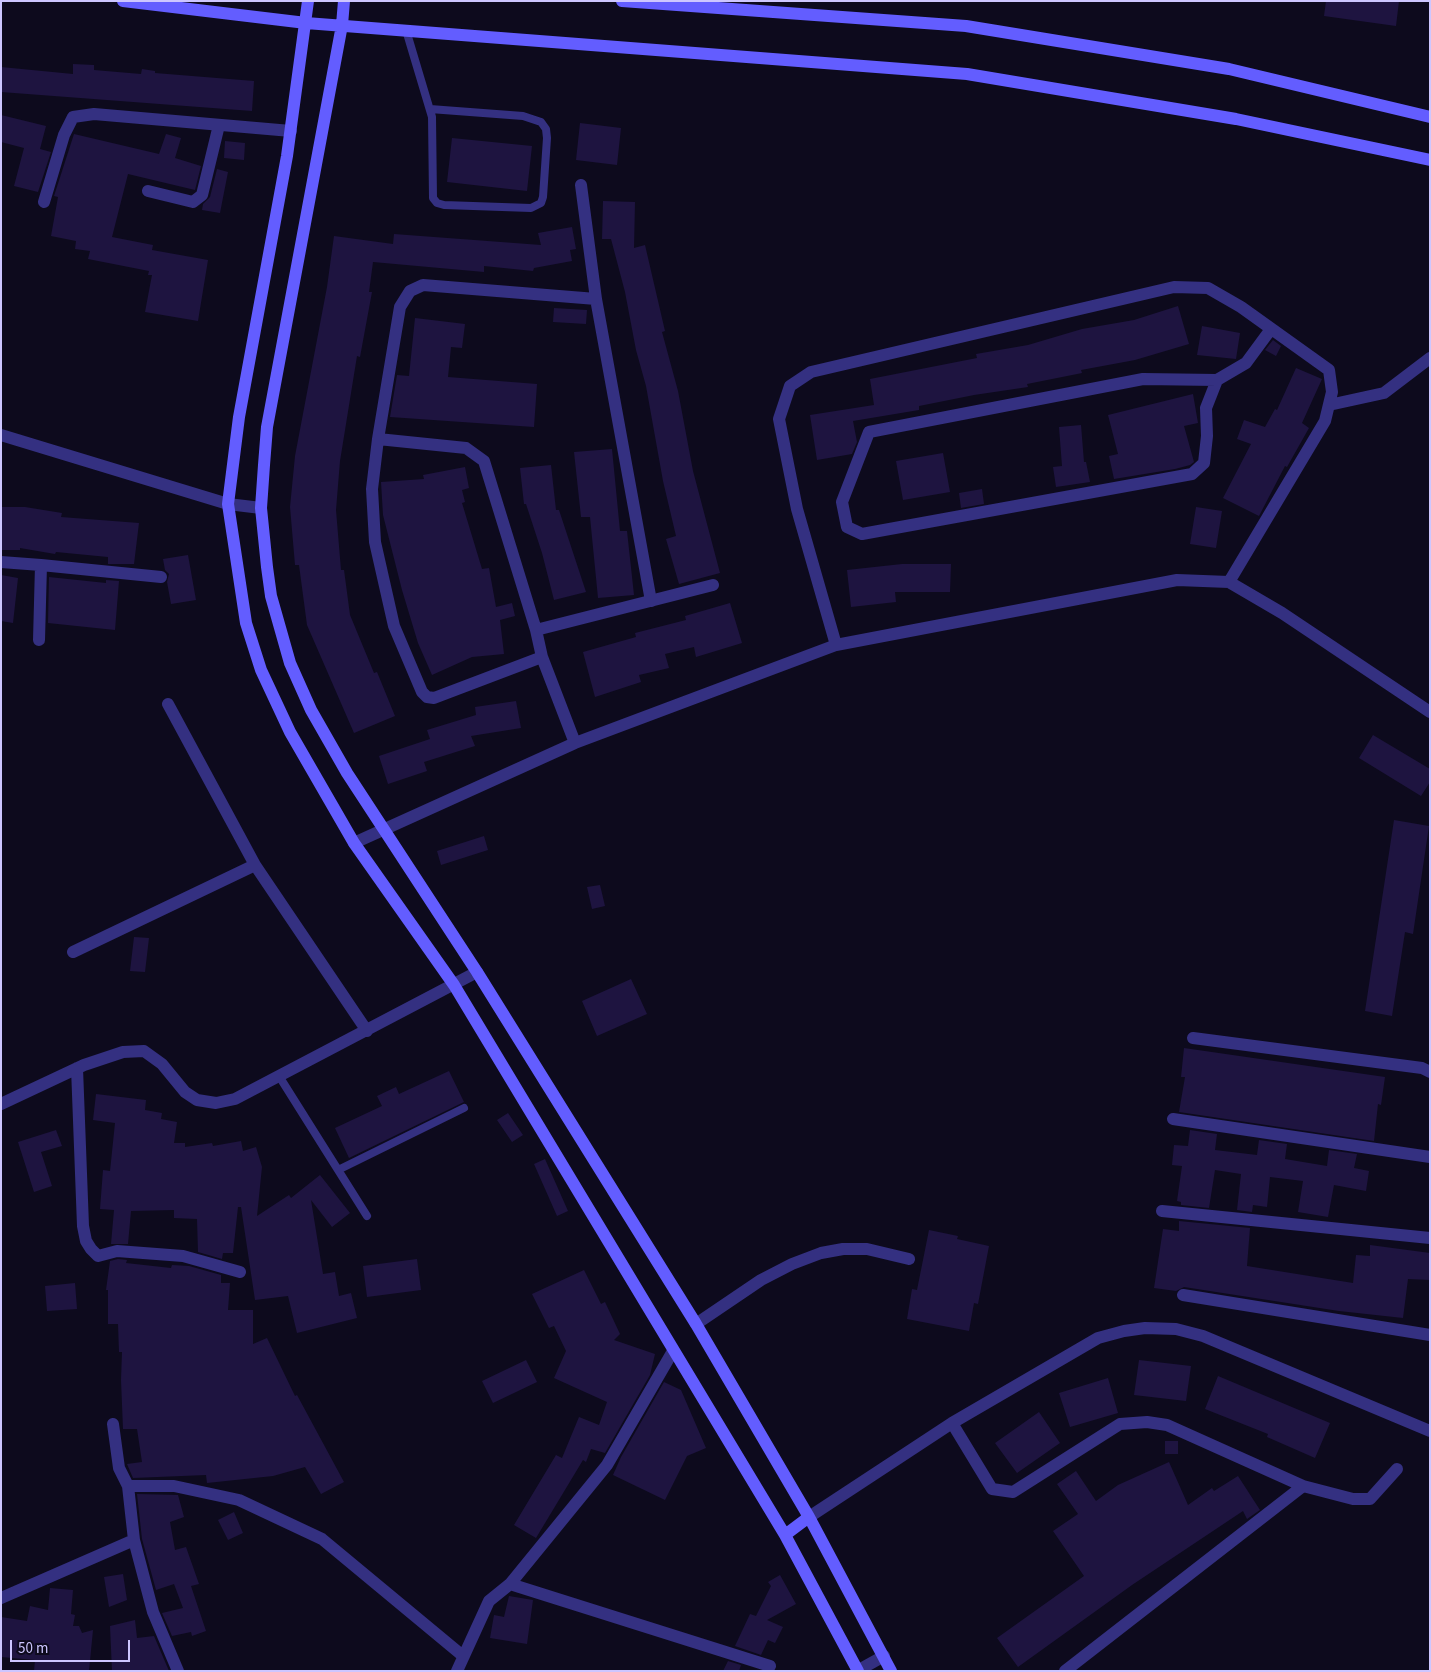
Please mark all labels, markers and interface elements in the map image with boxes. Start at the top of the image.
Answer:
scale bar [12,1630,132,1662]
text: 50 m [18,1638,48,1659]

